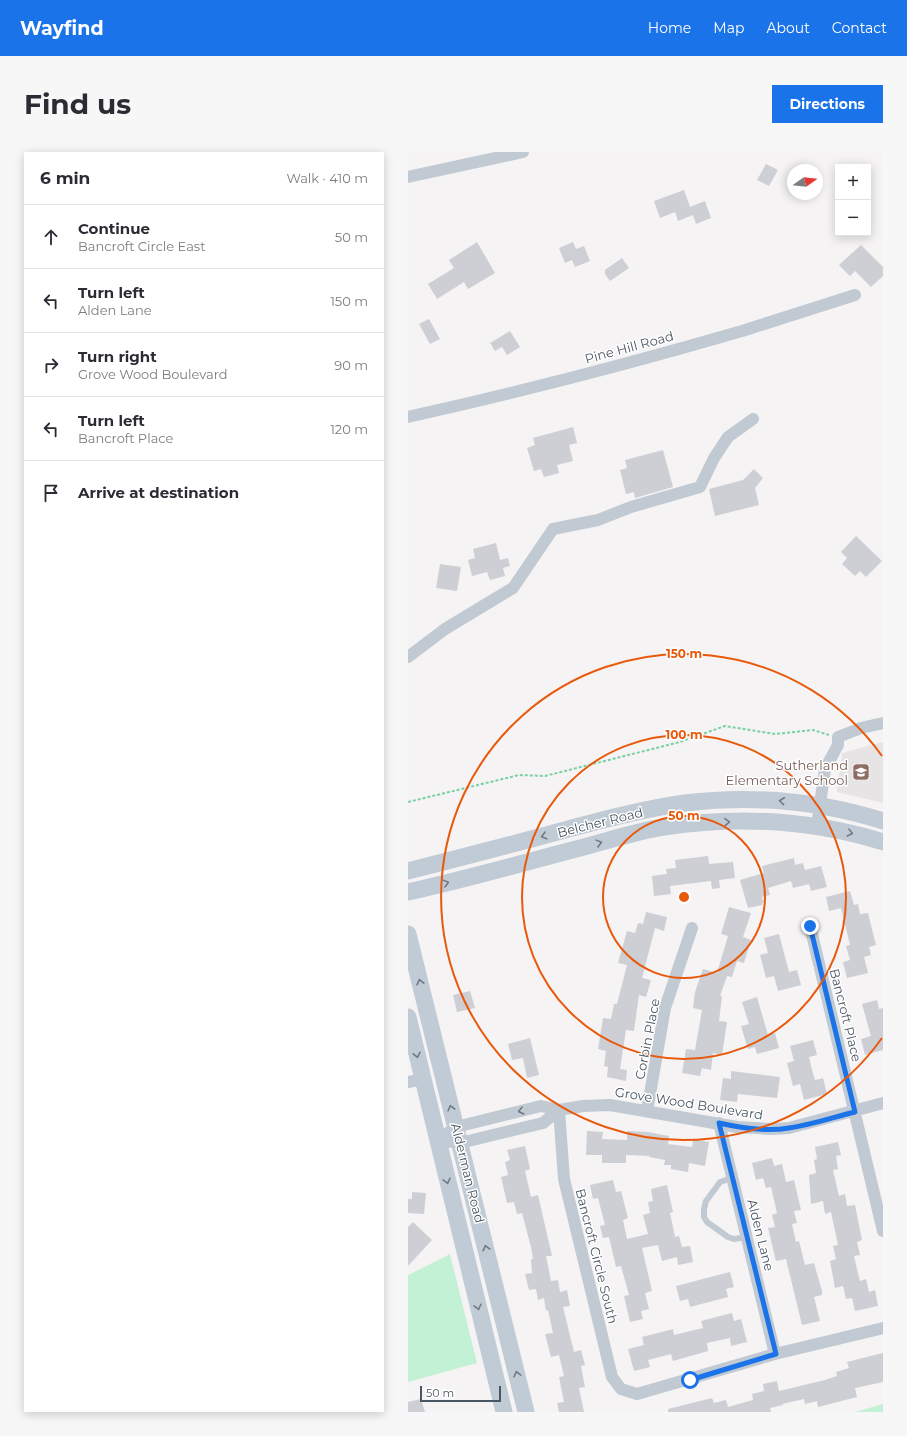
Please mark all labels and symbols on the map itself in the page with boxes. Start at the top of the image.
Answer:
north arrow [787,164,823,200]
street label: Pine Hill Road [583,327,675,367]
text: 150 m [666,646,702,661]
text: 100 m [666,727,702,742]
place label: Sutherland Elementary School [725,757,848,788]
school or university icon: Sutherland Elementary School [851,762,871,782]
one-way arrow [779,797,785,806]
street label: Belcher Road [556,804,644,840]
text: 50 m [668,808,700,823]
one-way arrow [724,818,730,826]
one-way arrow [846,828,853,837]
one-way arrow [541,831,547,839]
one-way arrow [595,839,602,848]
one-way arrow [442,879,449,888]
centre of rings [677,890,691,904]
route end [801,917,819,935]
street label: Bancroft Place [827,967,865,1063]
one-way arrow [416,979,425,986]
street label: Corbin Place [631,997,663,1081]
one-way arrow [412,1051,420,1058]
street label: Grove Wood Boulevard [614,1083,764,1123]
one-way arrow [448,1105,456,1111]
one-way arrow [518,1106,525,1115]
street label: Alderman Road [448,1121,488,1225]
one-way arrow [443,1178,451,1184]
street label: Bancroft Circle South [572,1187,622,1325]
street label: Alden Lane [744,1197,778,1273]
one-way arrow [482,1245,491,1252]
one-way arrow [473,1304,482,1311]
one-way arrow [513,1371,522,1378]
route start [681,1371,699,1389]
scale bar [420,1384,501,1403]

